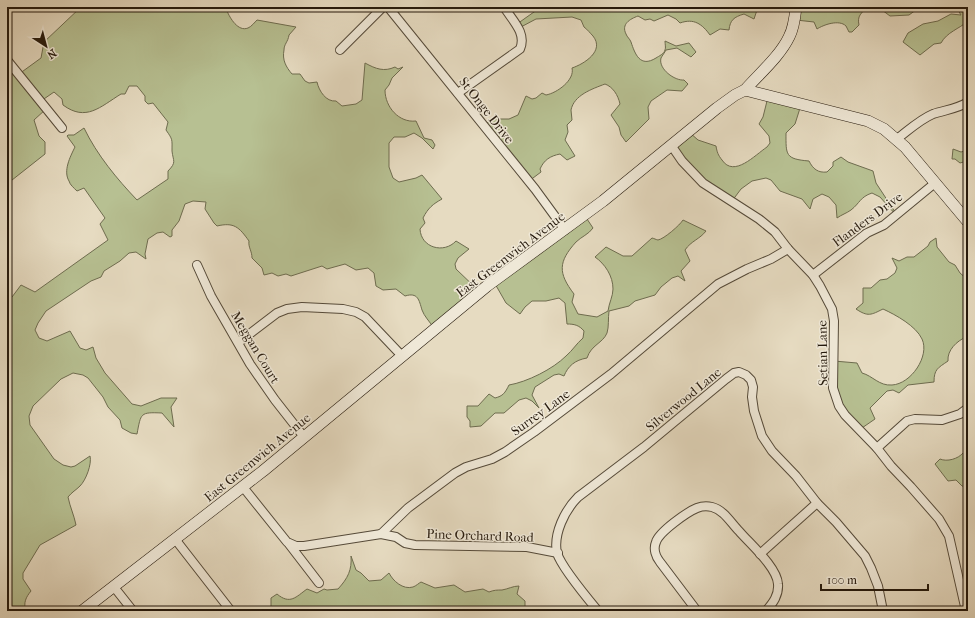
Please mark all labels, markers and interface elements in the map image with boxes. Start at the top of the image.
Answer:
north arrow [26,26,66,66]
text: N [44,46,59,62]
street label: St Onge Drive [456,74,517,147]
street label: Flanders Drive [829,189,906,250]
street label: East Greenwich Avenue [453,208,568,300]
street label: Meggan Court [228,309,283,386]
street label: Setian Lane [814,319,831,386]
street label: Silverwood Lane [643,364,724,434]
street label: Surrey Lane [508,386,573,439]
street label: East Greenwich Avenue [201,410,314,505]
street label: Pine Orchard Road [426,526,535,545]
scale bar [821,566,928,592]
text: 100 m [827,573,857,587]

